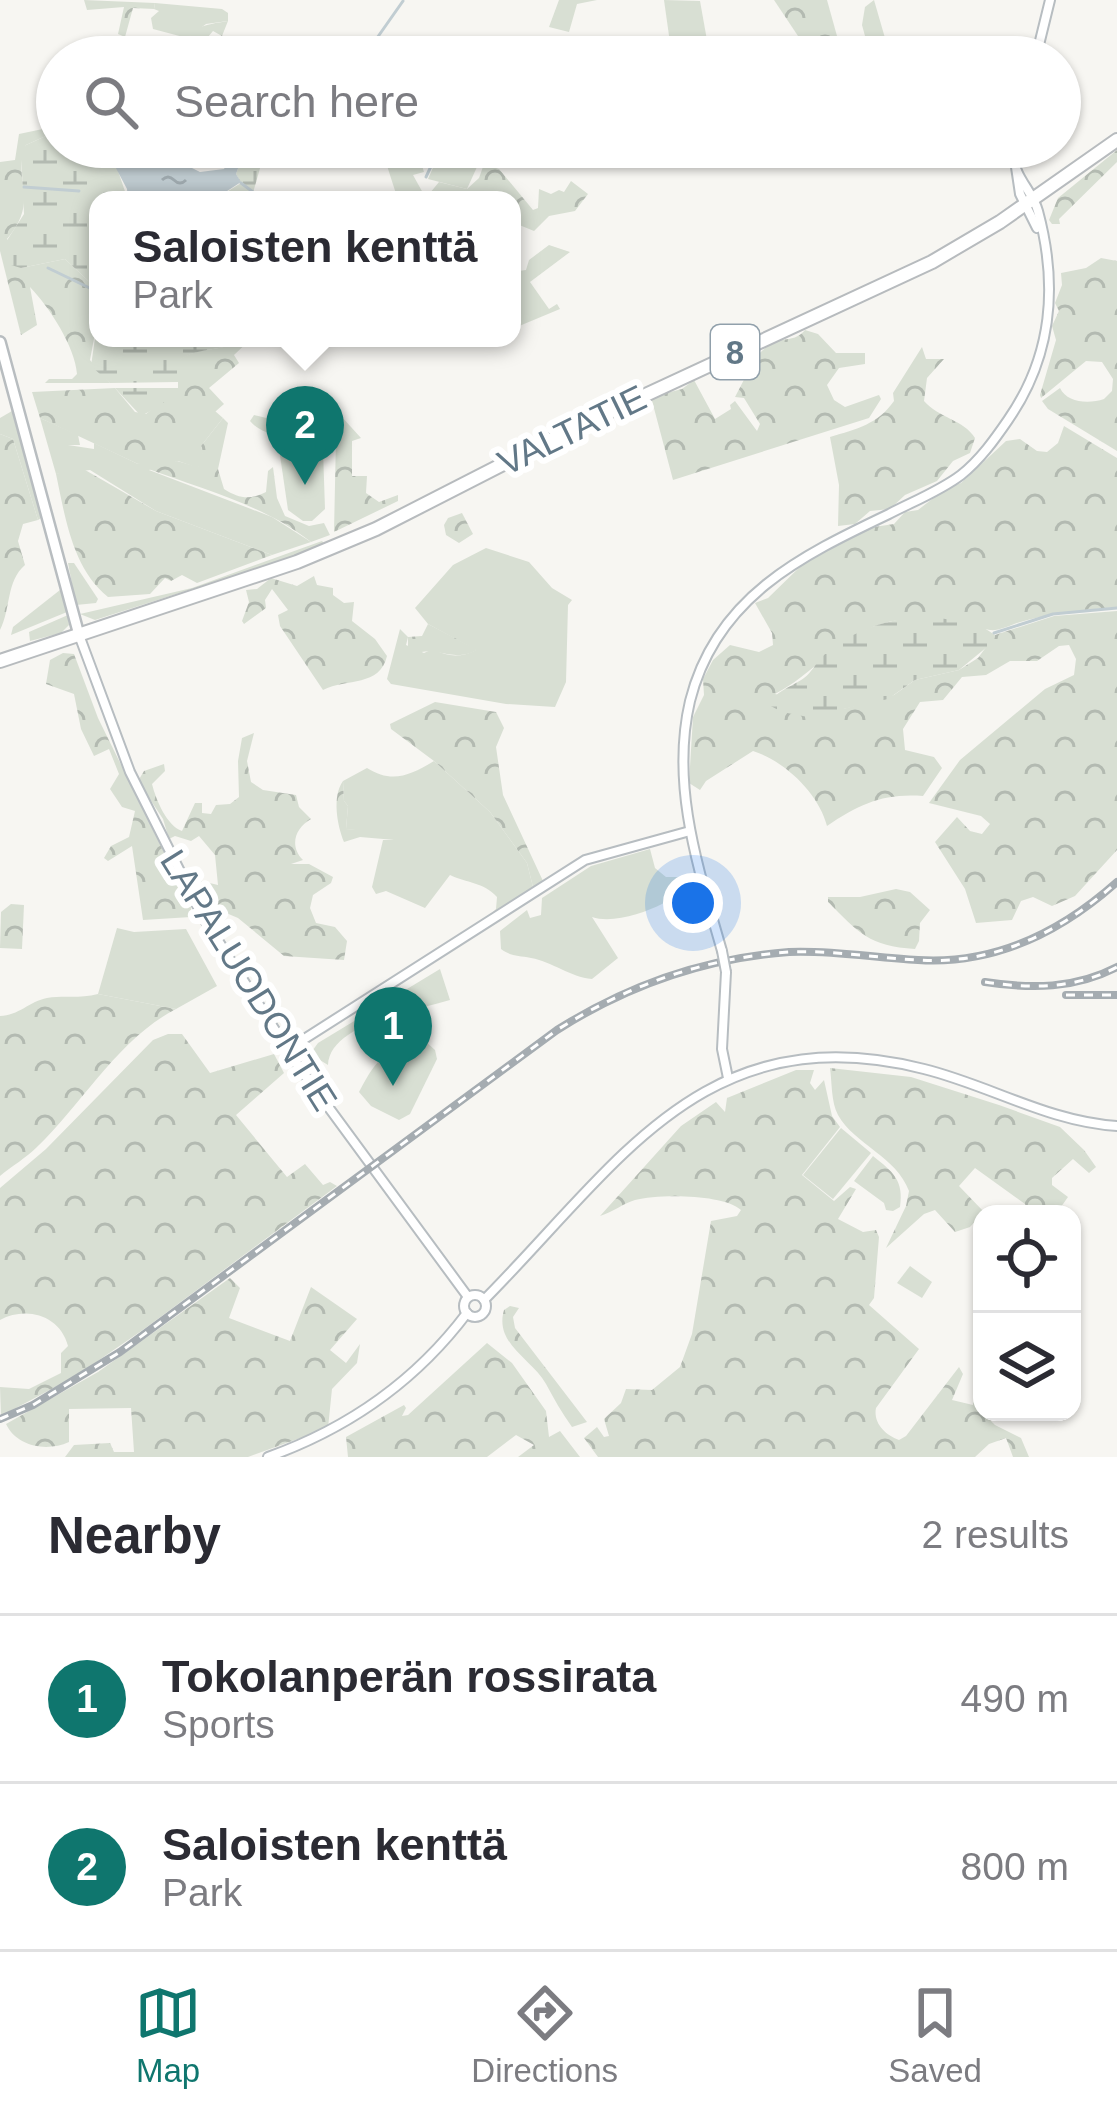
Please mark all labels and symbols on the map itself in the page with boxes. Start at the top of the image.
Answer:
road number: 8 [711,325,759,379]
street label: VALTATIE [491,377,653,483]
pin: 2 [266,386,344,485]
street label: LAPALUODONTIE [152,842,346,1118]
your location [663,873,723,933]
pin: 1 [354,987,432,1086]

